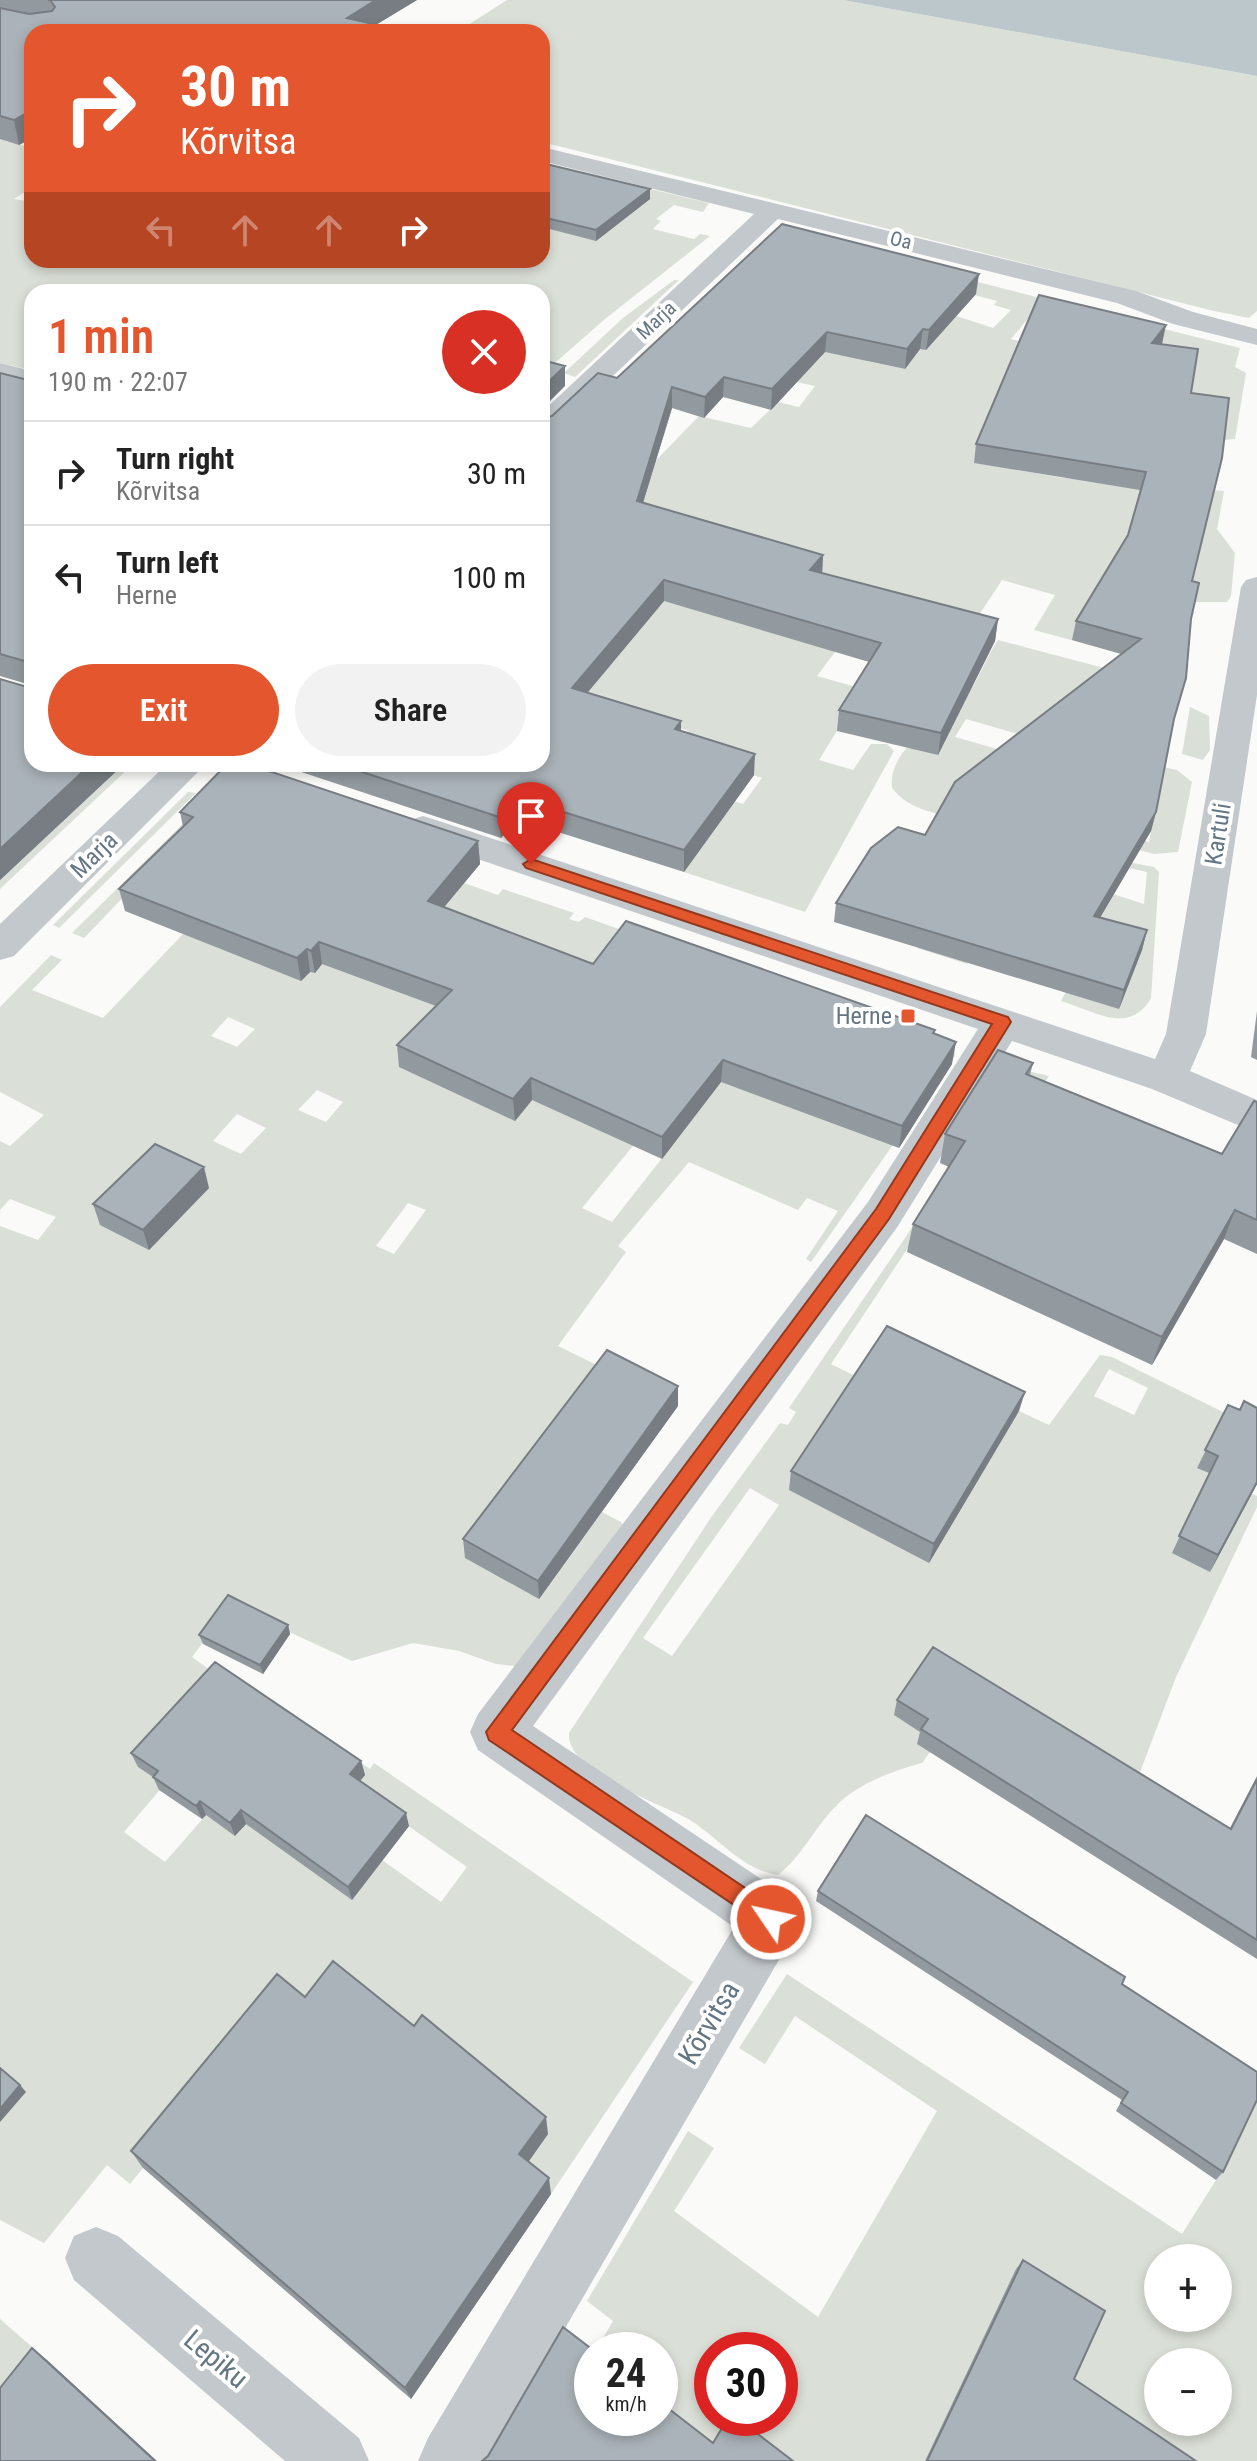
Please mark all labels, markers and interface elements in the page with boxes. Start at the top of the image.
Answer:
text: 30 m [180,54,291,120]
icon: right [48,56,152,160]
text: Kõrvitsa [180,121,297,163]
icon: left [139,208,183,252]
icon: ahead [223,208,267,252]
icon: ahead [307,208,351,252]
icon: right [391,208,435,252]
street label: Oa [888,226,914,254]
street label: Marja [631,296,681,344]
text: 1 min [48,308,154,365]
button: close [442,310,526,394]
text: 190 m · 22:07 [48,367,188,397]
text: Turn right [116,441,234,476]
icon: right [48,451,92,495]
text: 30 m [467,456,526,491]
text: Kõrvitsa [116,476,200,506]
text: Turn left [116,545,219,580]
icon: left [48,555,92,599]
text: 100 m [452,560,526,595]
text: Herne [116,580,177,610]
button: Exit [48,664,279,756]
button: Share [295,664,526,756]
pin [497,782,565,864]
icon: arrive [509,794,553,838]
street label: Kartuli [1199,801,1237,867]
street label: Marja [65,826,123,884]
place label: Herne [836,1002,892,1030]
marker: Herne [899,1007,917,1025]
position arrow [729,1877,813,1961]
street label: Kõrvitsa [672,1976,746,2070]
map controls [1144,2244,1232,2436]
button: + [1144,2244,1232,2332]
street label: Lepiku [177,2323,255,2395]
speed limit sign: 30 [694,2332,798,2436]
button: − [1144,2348,1232,2436]
text: 24 [606,2350,646,2397]
text: km/h [605,2392,647,2416]

